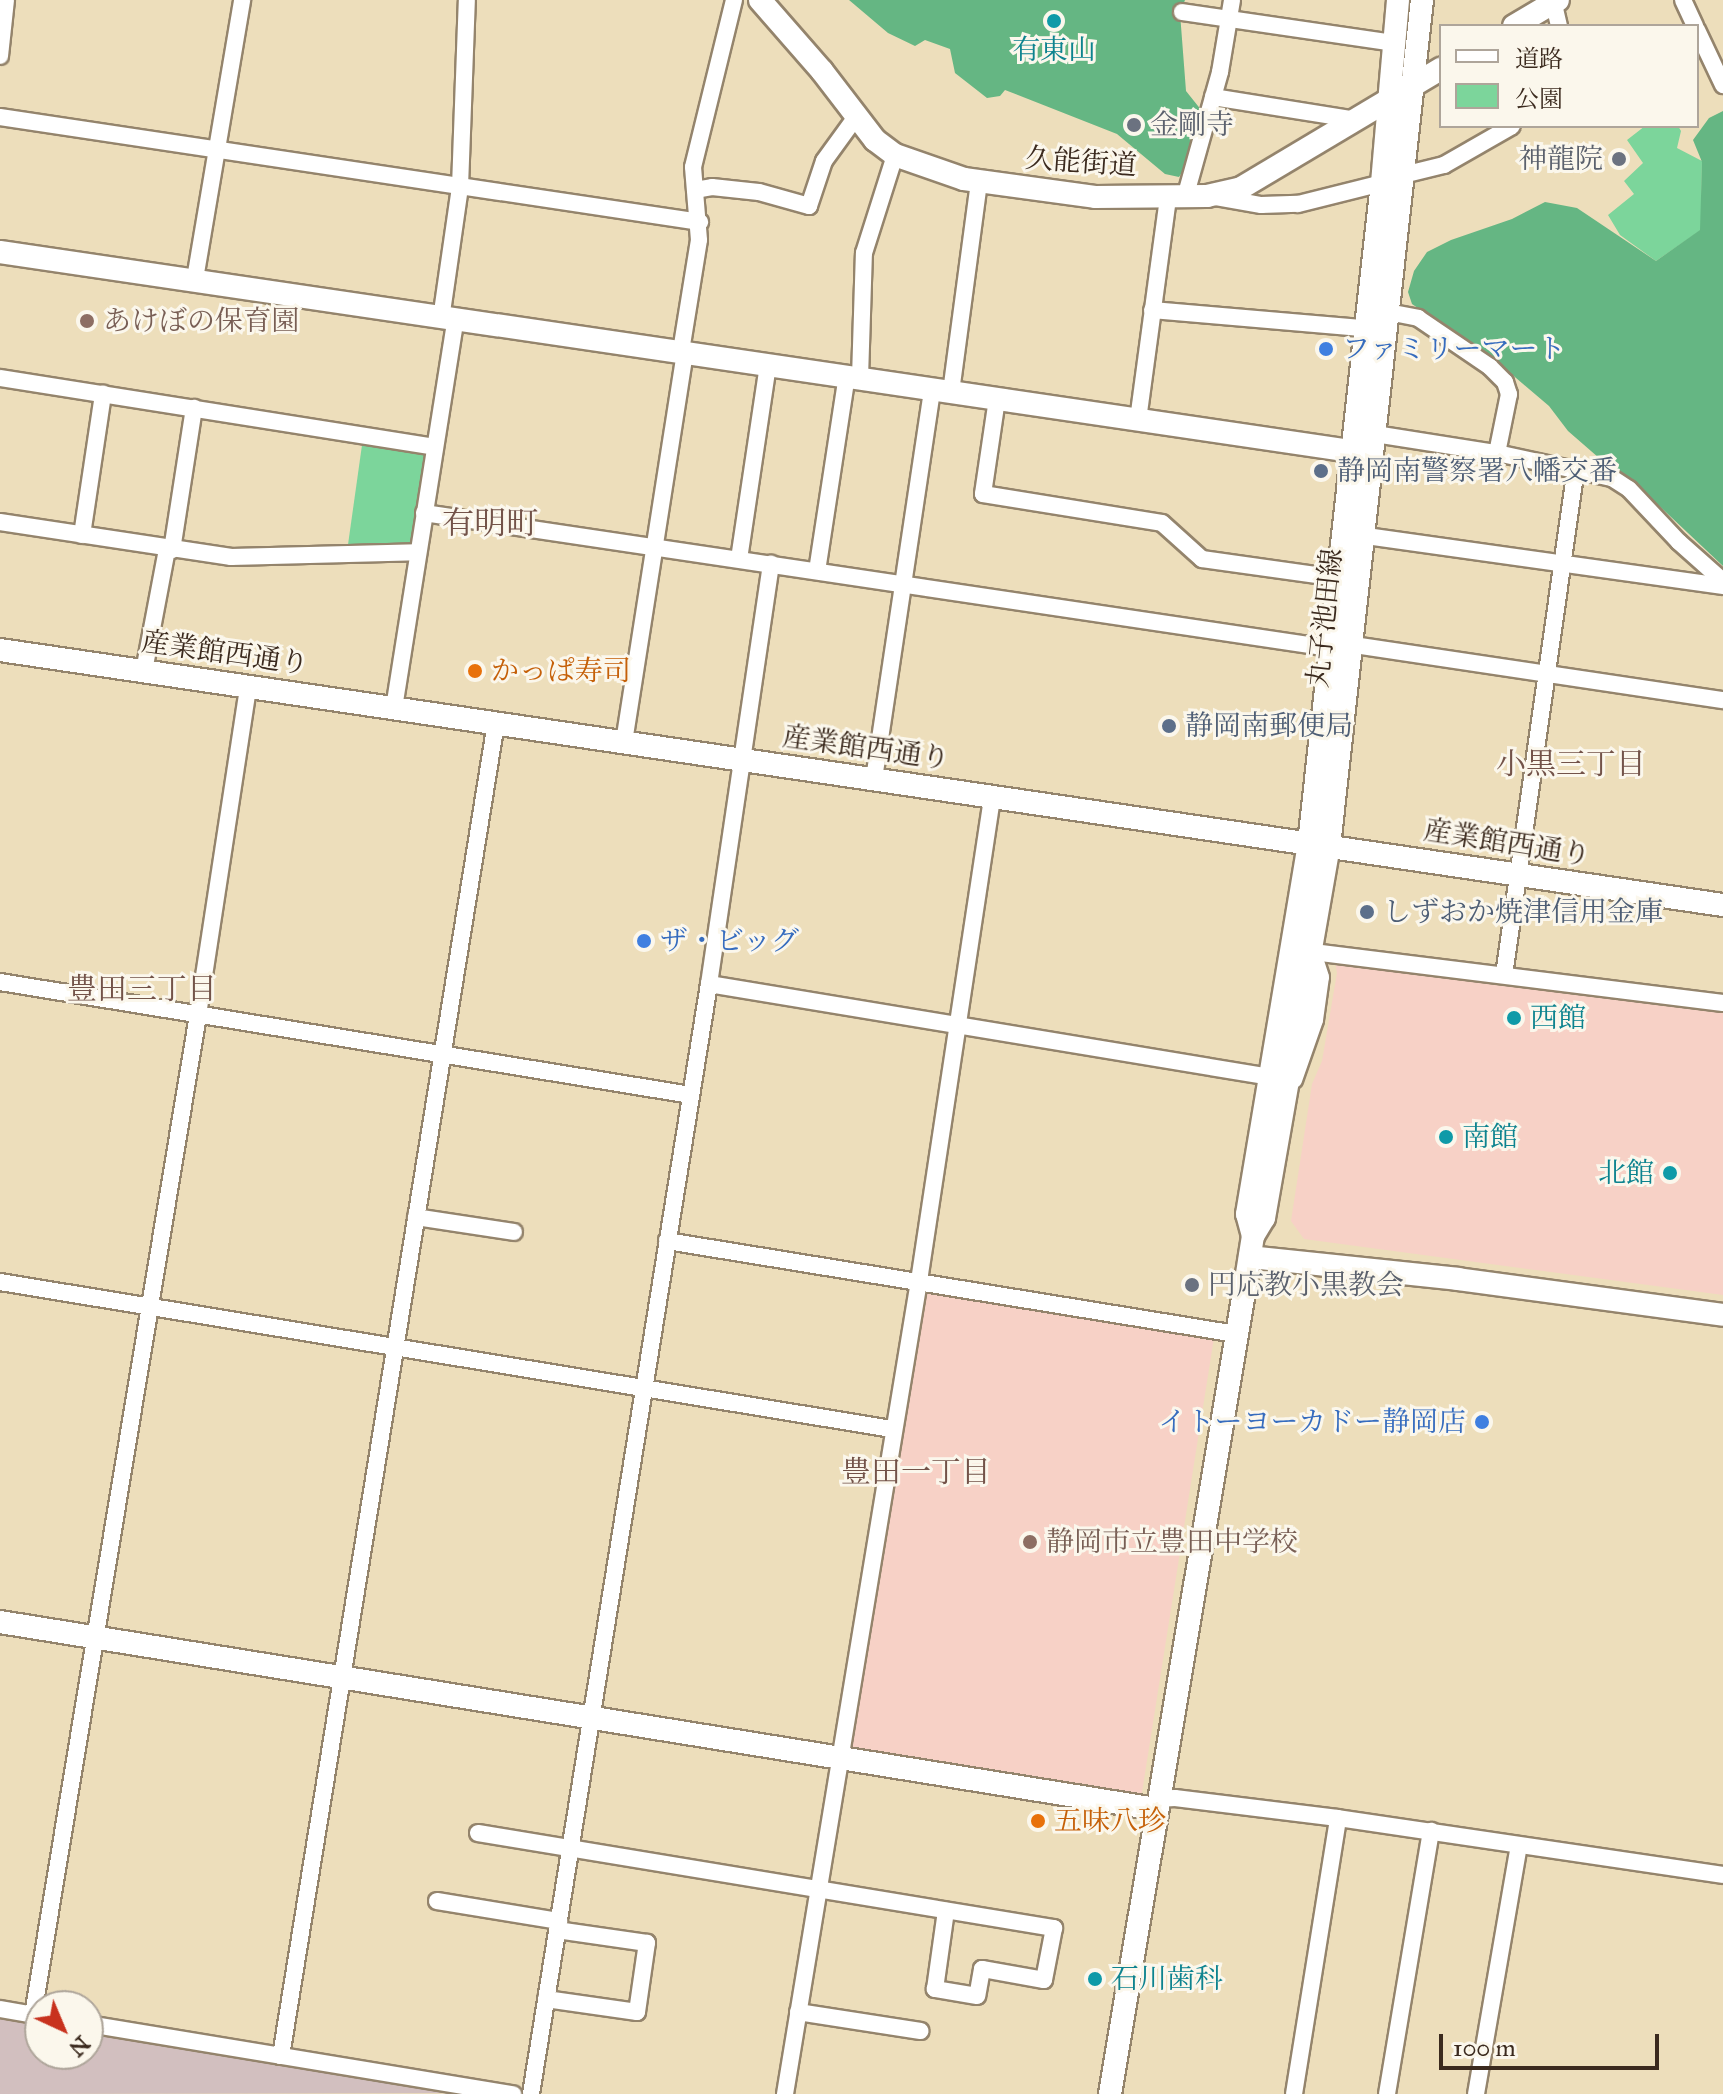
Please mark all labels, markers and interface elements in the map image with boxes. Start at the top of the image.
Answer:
marker: 有東山 [1045,12,1063,30]
legend [1439,24,1699,128]
place label: 有東山 [1012,33,1096,67]
text: 道路 [1515,44,1563,74]
text: 公園 [1515,84,1563,114]
place label: 金剛寺 [1150,108,1234,142]
marker: 金剛寺 [1125,116,1143,134]
street label: 久能街道 [1024,141,1138,183]
place label: 神龍院 [1519,142,1603,176]
marker: 神龍院 [1610,150,1628,168]
place label: あけぼの保育園 [103,304,299,338]
marker: あけぼの保育園 [78,312,96,330]
place label: ファミリーマート [1342,332,1566,366]
marker: ファミリーマート [1317,340,1335,358]
place label: 静岡南警察署八幡交番 [1337,454,1617,488]
marker: 静岡南警察署八幡交番 [1312,462,1330,480]
district label: 有明町 [442,505,538,543]
street label: 丸子池田線 [1301,547,1349,689]
street label: 産業館西通り [139,625,311,681]
place label: かっぱ寿司 [491,654,631,688]
marker: かっぱ寿司 [466,662,484,680]
place label: 静岡南郵便局 [1185,709,1353,743]
marker: 静岡南郵便局 [1160,717,1178,735]
street label: 産業館西通り [780,720,952,776]
district label: 小黒三丁目 [1496,746,1646,782]
street label: 産業館西通り [1421,813,1593,873]
place label: しずおか焼津信用金庫 [1383,895,1663,929]
marker: しずおか焼津信用金庫 [1358,903,1376,921]
place label: ザ・ビッグ [660,924,800,958]
marker: ザ・ビッグ [635,932,653,950]
district label: 豊田三丁目 [67,971,217,1007]
place label: 西館 [1530,1001,1586,1035]
marker: 西館 [1505,1009,1523,1027]
place label: 南館 [1462,1120,1518,1154]
marker: 南館 [1437,1128,1455,1146]
place label: 北館 [1598,1156,1654,1190]
marker: 北館 [1661,1164,1679,1182]
place label: 円応教小黒教会 [1208,1268,1404,1302]
marker: 円応教小黒教会 [1183,1276,1201,1294]
place label: イトーヨーカドー静岡店 [1158,1405,1466,1439]
marker: イトーヨーカドー静岡店 [1473,1413,1491,1431]
district label: 豊田一丁目 [841,1454,991,1490]
place label: 静岡市立豊田中学校 [1046,1525,1298,1559]
marker: 静岡市立豊田中学校 [1021,1533,1039,1551]
place label: 五味八珍 [1054,1804,1166,1838]
marker: 五味八珍 [1029,1812,1047,1830]
place label: 石川歯科 [1111,1962,1223,1996]
marker: 石川歯科 [1086,1970,1104,1988]
north arrow [24,1990,104,2070]
scale bar [1443,2018,1663,2068]
text: N [64,2030,96,2062]
text: 100 m [1453,2033,1516,2063]

